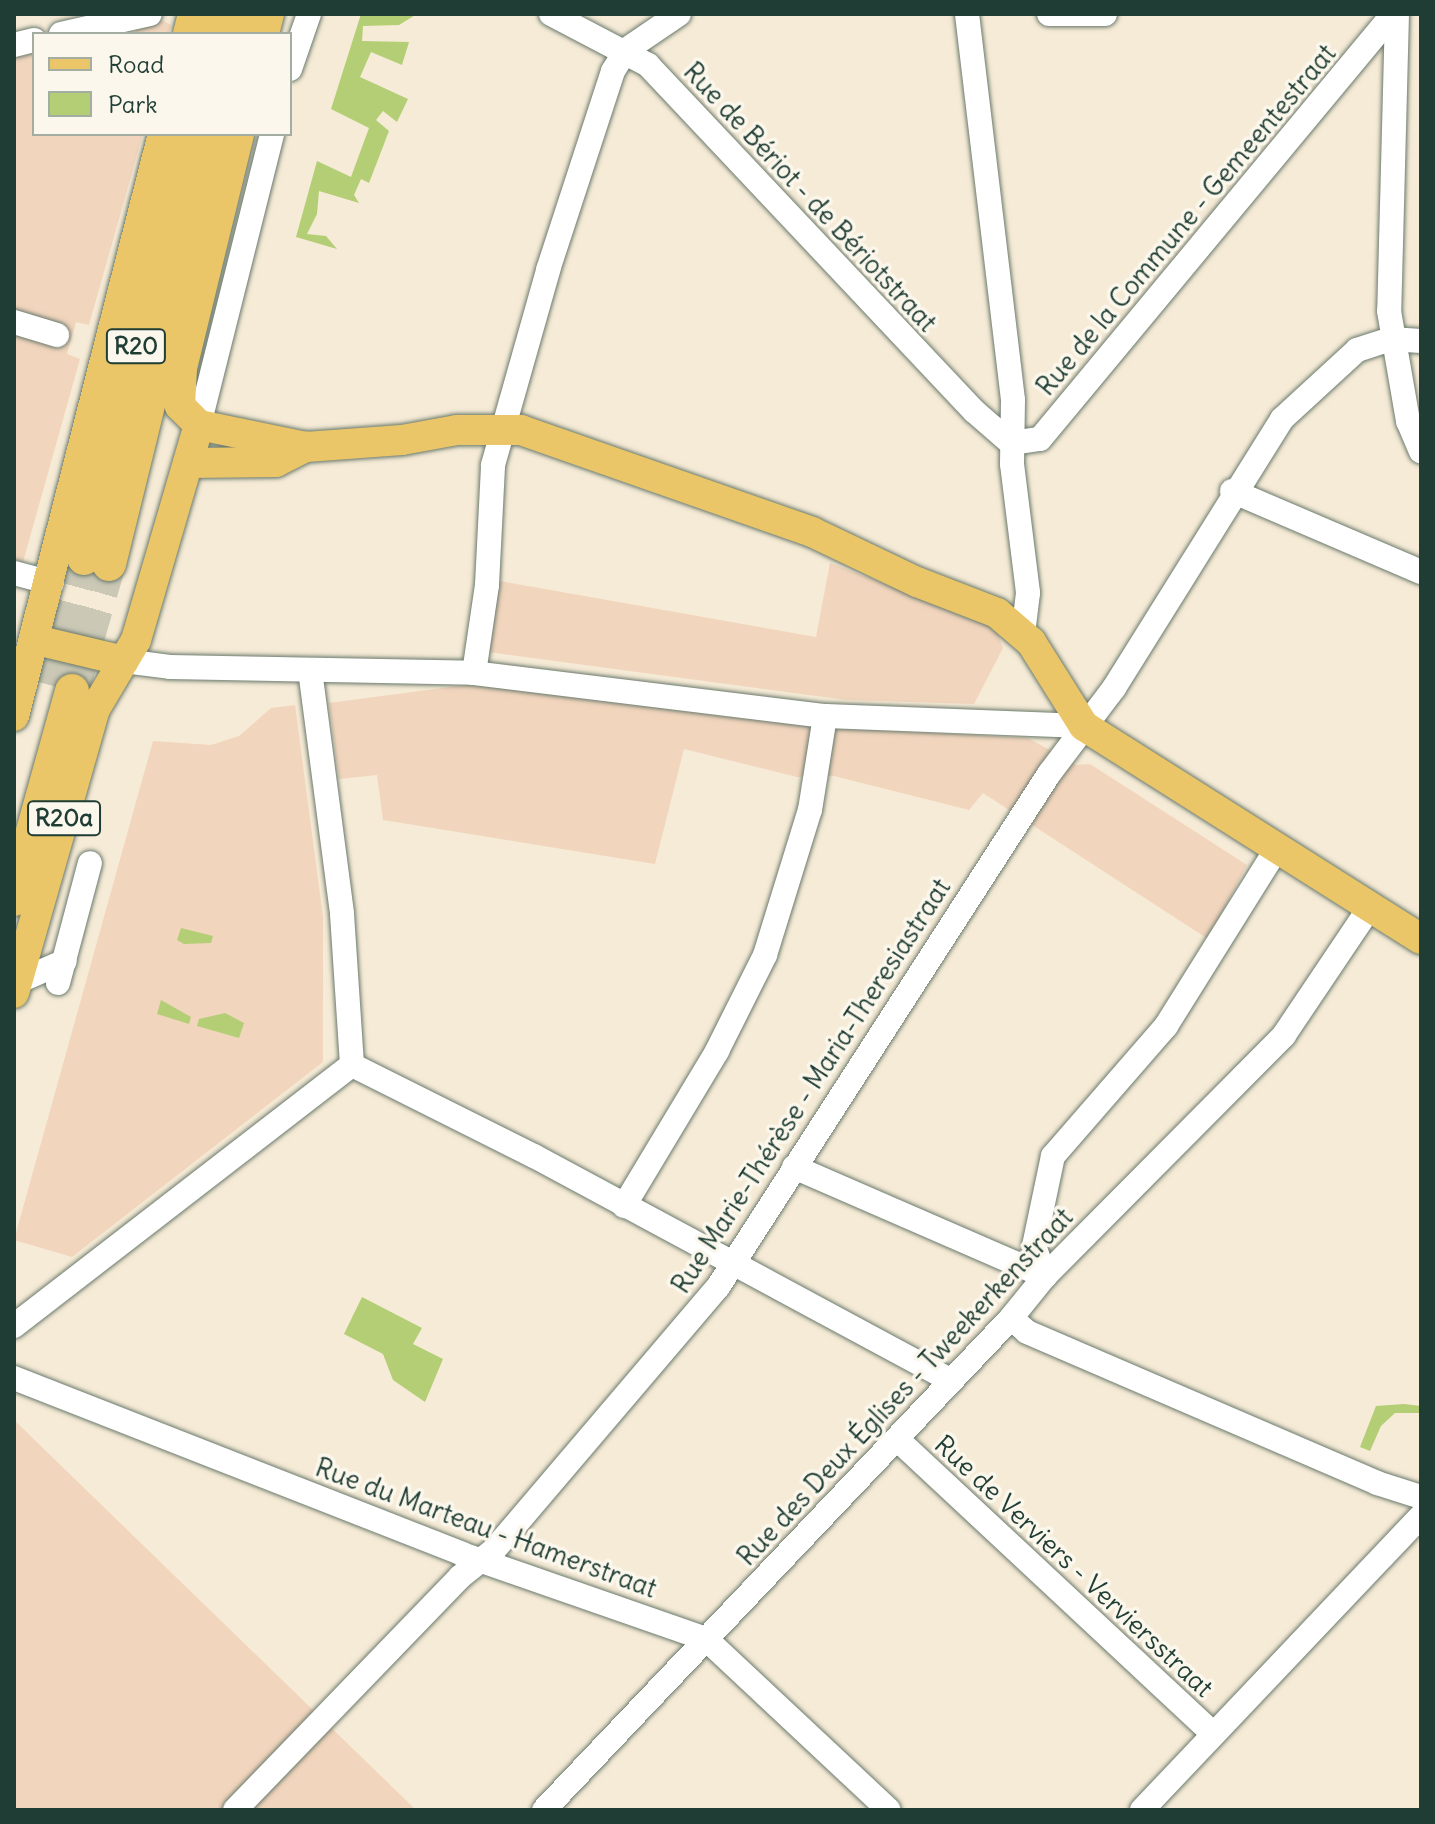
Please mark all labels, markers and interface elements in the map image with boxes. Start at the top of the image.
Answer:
legend [32,32,292,136]
street label: Rue de la Commune - Gemeentestraat [1030,38,1342,402]
text: Road [108,49,164,79]
street label: Rue de Bériot - de Bériotstraat [677,56,943,338]
text: Park [108,89,158,119]
road number: R20 [104,326,168,366]
road number: R20a [26,798,102,838]
street label: Rue Marie-Thérèse - Maria-Theresiastraat [665,873,957,1299]
street label: Rue des Deux Églises - Tweekerkenstraat [731,1202,1079,1572]
street label: Rue de Verviers - Verviersstraat [928,1429,1220,1703]
street label: Rue du Marteau - Hamerstraat [311,1452,661,1604]

